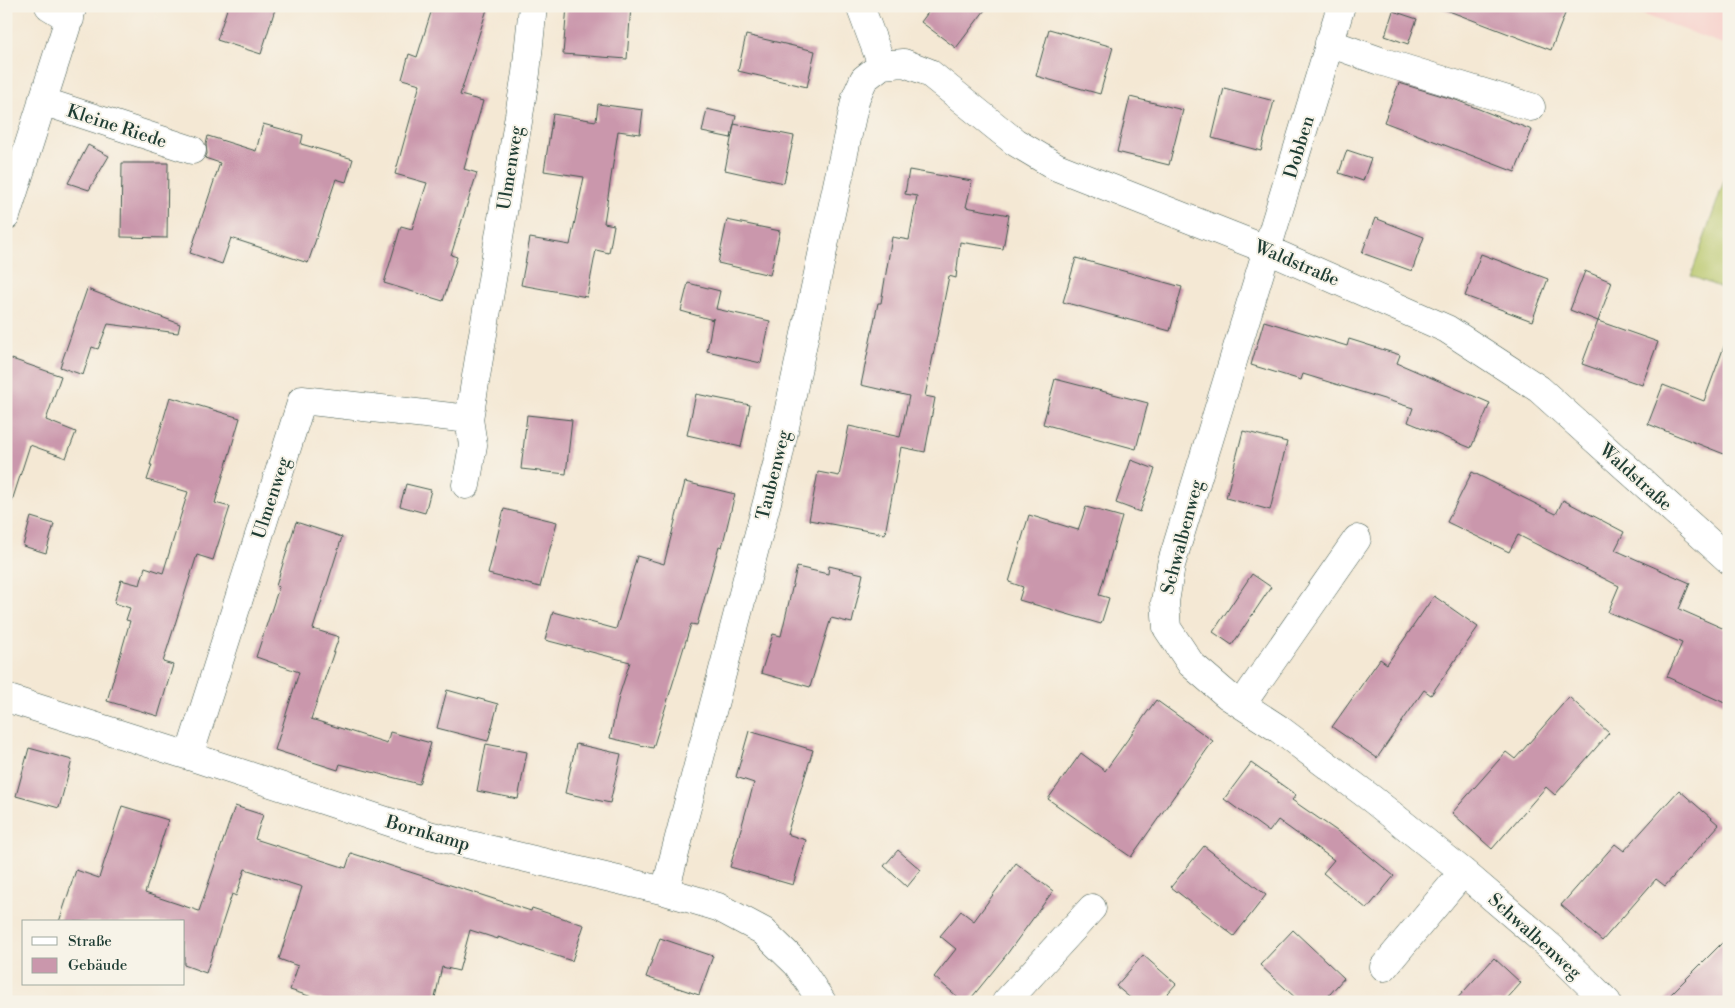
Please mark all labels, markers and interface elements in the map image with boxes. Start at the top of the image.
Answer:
street label: Kleine Riede [64,100,170,153]
street label: Dobben [1279,113,1320,181]
street label: Ulmenweg [492,124,529,212]
street label: Waldstraße [1250,235,1343,292]
street label: Taubenweg [751,427,796,522]
street label: Waldstraße [1594,438,1677,516]
street label: Ulmenweg [247,454,296,542]
street label: Schwalbenweg [1156,477,1209,597]
street label: Bornkamp [382,810,473,856]
street label: Schwalbenweg [1483,888,1587,985]
legend [22,920,185,986]
text: Straße [68,932,112,951]
text: Gebäude [68,956,127,975]

